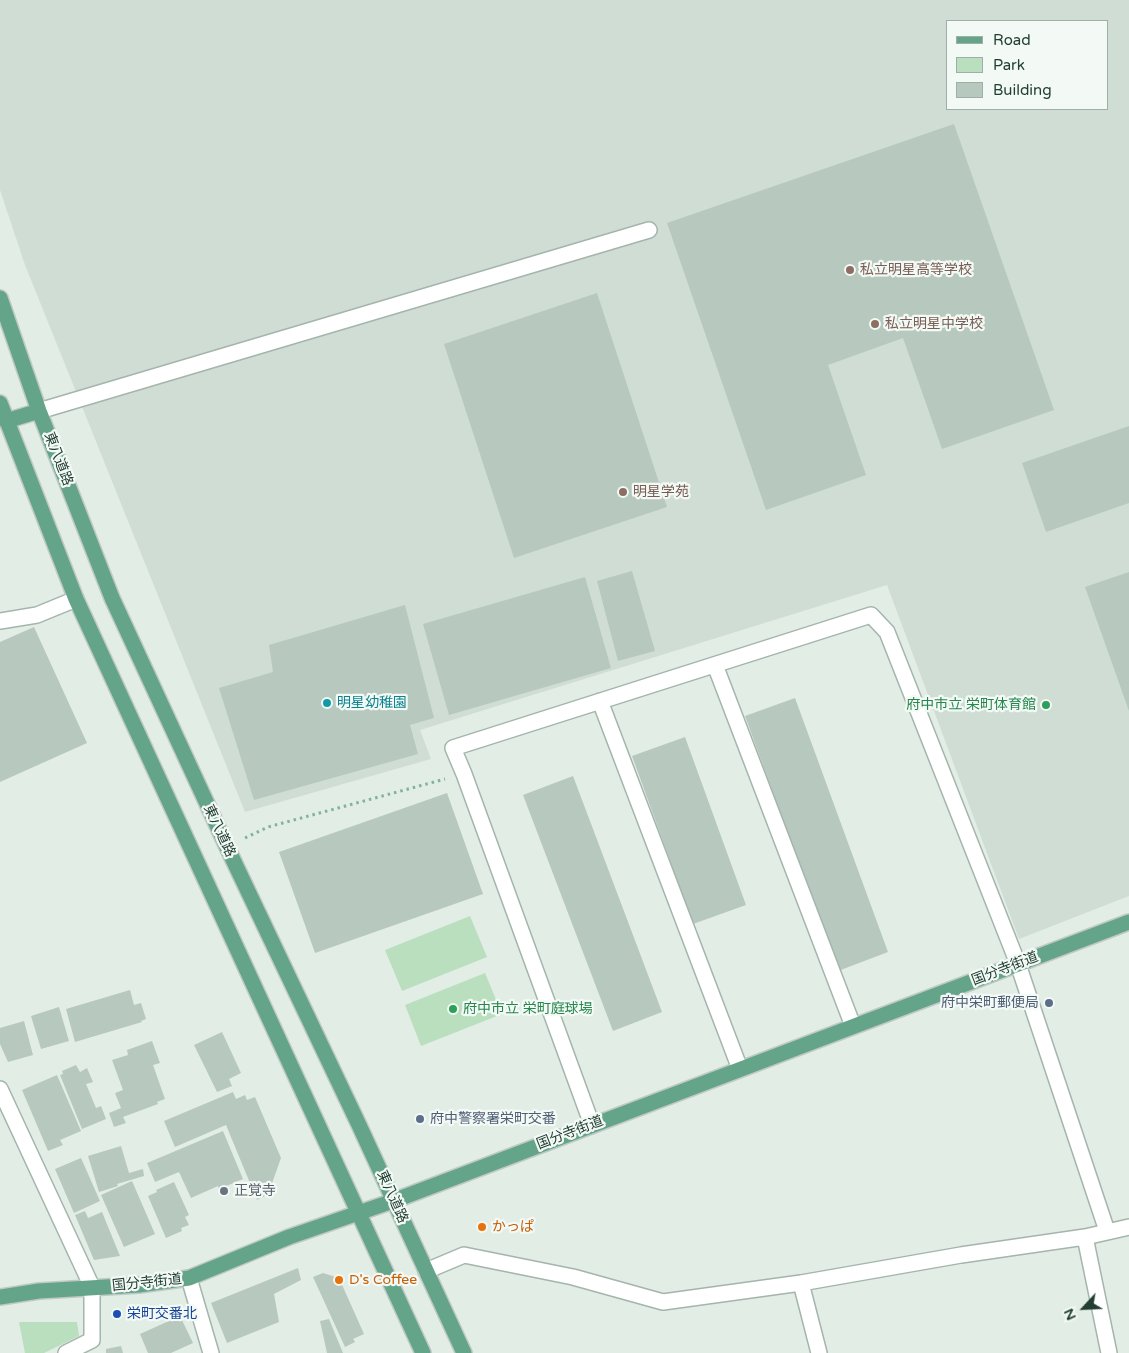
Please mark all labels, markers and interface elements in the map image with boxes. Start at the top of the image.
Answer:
legend [946,20,1109,110]
text: Road [993,31,1031,49]
text: Park [993,56,1025,74]
text: Building [993,81,1052,99]
place label: 私立明星高等学校 [860,262,972,278]
marker: 私立明星高等学校 [844,264,856,276]
place label: 私立明星中学校 [885,316,983,332]
marker: 私立明星中学校 [869,318,881,330]
street label: 東八道路 [40,430,76,488]
place label: 明星学苑 [633,484,689,500]
marker: 明星学苑 [617,486,629,498]
place label: 明星幼稚園 [337,695,407,711]
marker: 明星幼稚園 [321,697,333,709]
place label: 府中市立 栄町体育館 [906,697,1036,713]
marker: 府中市立 栄町体育館 [1040,699,1052,711]
street label: 東八道路 [200,802,238,860]
street label: 国分寺街道 [969,949,1041,989]
place label: 府中栄町郵便局 [941,995,1039,1011]
marker: 府中栄町郵便局 [1043,997,1055,1009]
place label: 府中市立 栄町庭球場 [463,1001,593,1017]
marker: 府中市立 栄町庭球場 [447,1003,459,1015]
place label: 府中警察署栄町交番 [430,1111,556,1127]
marker: 府中警察署栄町交番 [414,1113,426,1125]
street label: 国分寺街道 [534,1113,606,1153]
street label: 東八道路 [373,1168,411,1226]
place label: 正覚寺 [234,1183,276,1199]
marker: 正覚寺 [218,1185,230,1197]
place label: かっぱ [492,1219,534,1235]
marker: かっぱ [476,1221,488,1233]
street label: 国分寺街道 [111,1271,183,1295]
place label: D's Coffee [349,1272,417,1288]
marker: D's Coffee [333,1274,345,1286]
north arrow [1059,1283,1109,1333]
place label: 栄町交番北 [127,1306,197,1322]
text: N [1060,1306,1080,1323]
marker: 栄町交番北 [111,1308,123,1320]

